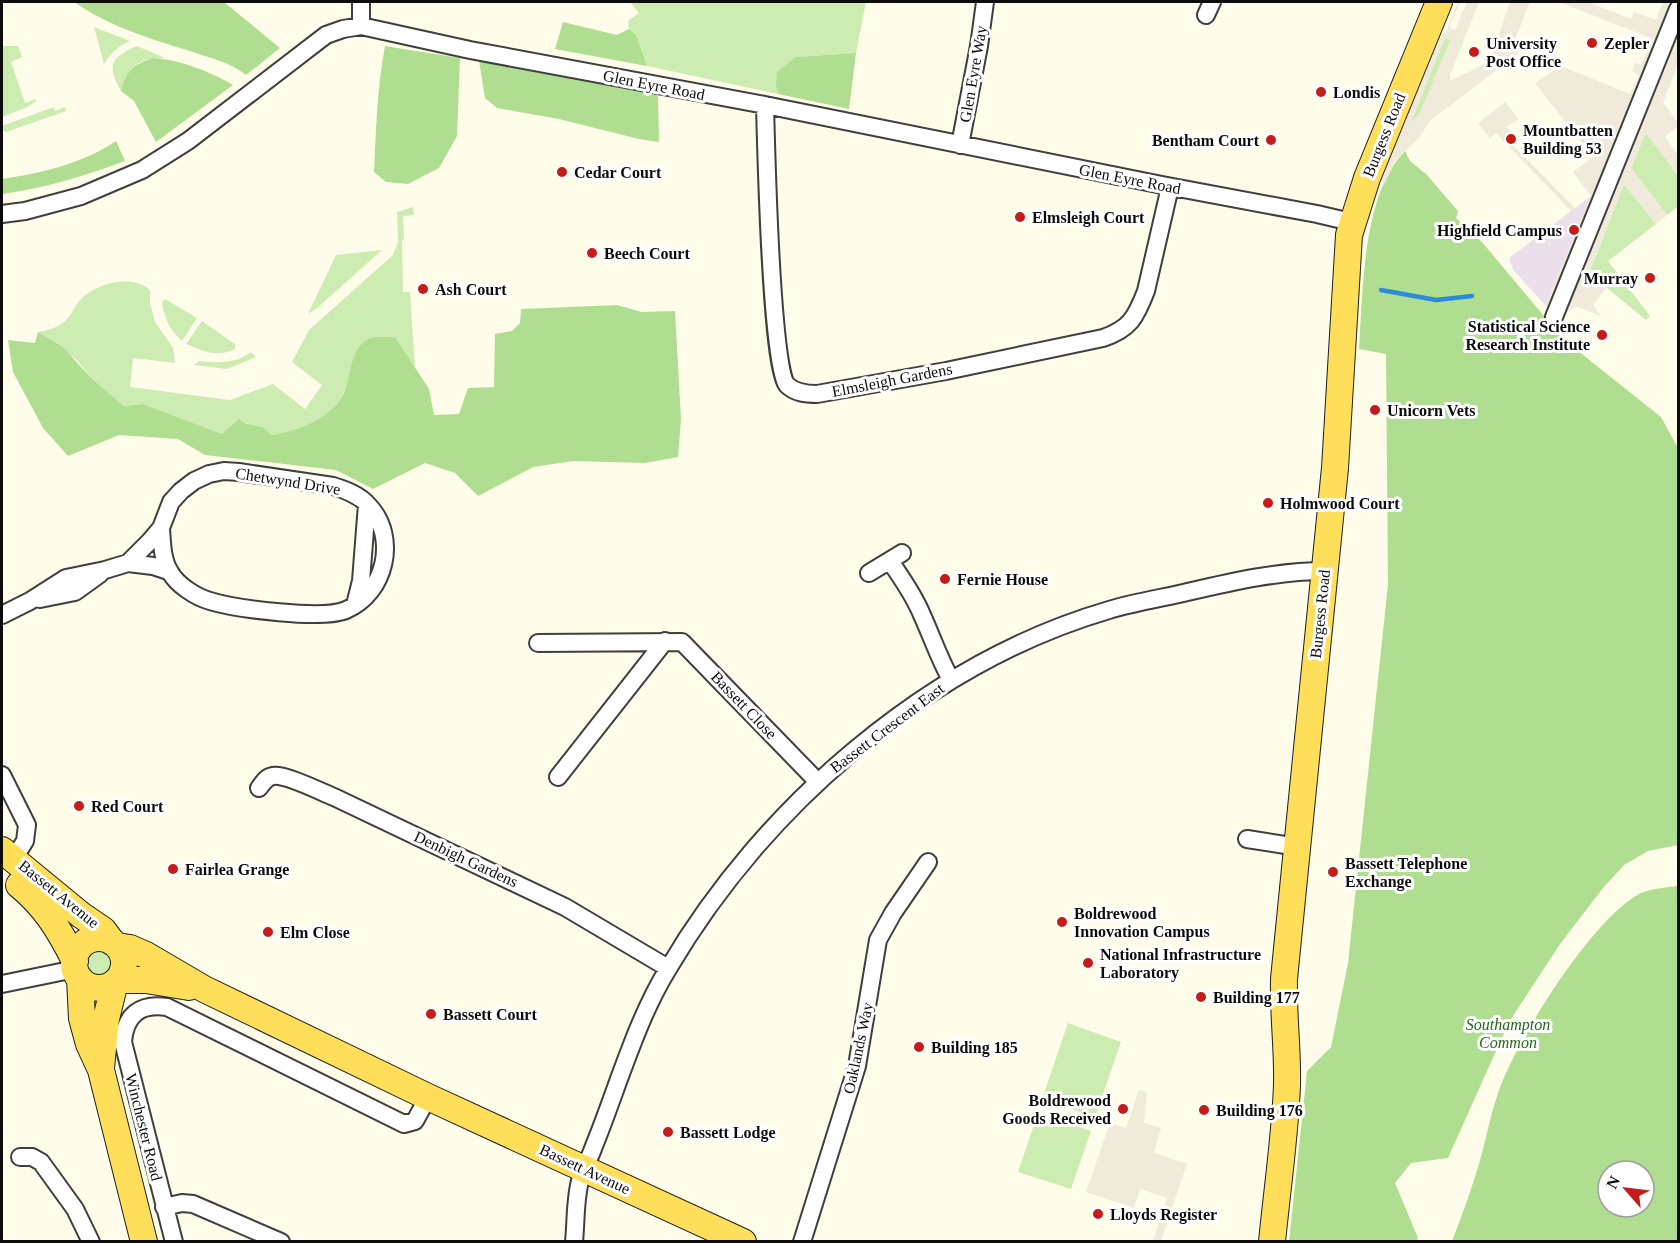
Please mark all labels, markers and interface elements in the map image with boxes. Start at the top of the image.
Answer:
street label: Glen Eyre Way [956,24,991,124]
place label: University Post Office [1486,35,1561,70]
place label: Zepler [1604,35,1649,53]
marker: Zepler [1585,36,1599,50]
marker: University Post Office [1467,45,1481,59]
street label: Glen Eyre Road [602,67,706,104]
place label: Londis [1333,84,1380,101]
marker: Londis [1314,85,1328,99]
street label: Burgess Road [1359,91,1409,180]
place label: Mountbatten Building 53 [1523,122,1613,158]
place label: Bentham Court [1152,132,1260,149]
marker: Mountbatten Building 53 [1504,132,1518,146]
marker: Bentham Court [1264,133,1278,147]
street label: Glen Eyre Road [1078,161,1182,198]
place label: Cedar Court [574,164,662,181]
marker: Cedar Court [555,165,569,179]
place label: Elmsleigh Court [1032,209,1145,227]
marker: Elmsleigh Court [1013,210,1027,224]
place label: Highfield Campus [1437,222,1562,240]
marker: Highfield Campus [1567,223,1581,237]
place label: Beech Court [604,245,690,262]
marker: Beech Court [585,246,599,260]
place label: Murray [1584,270,1638,288]
marker: Murray [1643,271,1657,285]
place label: Ash Court [435,281,507,298]
marker: Ash Court [416,282,430,296]
place label: Statistical Science Research Institute [1465,318,1590,353]
marker: Statistical Science Research Institute [1595,328,1609,342]
street label: Elmsleigh Gardens [830,360,954,401]
place label: Unicorn Vets [1387,402,1475,419]
marker: Unicorn Vets [1368,403,1382,417]
street label: Chetwynd Drive [234,464,342,499]
place label: Holmwood Court [1280,495,1400,512]
marker: Holmwood Court [1261,496,1275,510]
street label: Burgess Road [1307,569,1334,659]
place label: Fernie House [957,571,1048,588]
marker: Fernie House [938,572,952,586]
street label: Bassett Close [708,668,780,742]
street label: Bassett Crescent East [827,679,948,776]
place label: Red Court [91,798,164,815]
marker: Red Court [72,799,86,813]
street label: Denbigh Gardens [411,828,521,891]
place label: Bassett Telephone Exchange [1345,855,1467,891]
street label: Bassett Avenue [16,857,102,931]
place label: Fairlea Grange [185,861,289,879]
marker: Fairlea Grange [166,862,180,876]
marker: Bassett Telephone Exchange [1326,865,1340,879]
place label: Boldrewood Innovation Campus [1074,905,1210,941]
marker: Boldrewood Innovation Campus [1055,915,1069,929]
place label: Elm Close [280,924,350,941]
marker: Elm Close [261,925,275,939]
place label: National Infrastructure Laboratory [1100,946,1261,982]
marker: National Infrastructure Laboratory [1081,956,1095,970]
place label: Building 177 [1213,989,1300,1007]
marker: Building 177 [1194,990,1208,1004]
street label: Oaklands Way [840,1001,877,1095]
place label: Bassett Court [443,1006,537,1023]
marker: Bassett Court [424,1007,438,1021]
park label: Southampton Common [1466,1016,1550,1051]
place label: Building 185 [931,1039,1018,1057]
marker: Building 185 [912,1040,926,1054]
street label: Winchester Road [122,1072,166,1182]
place label: Boldrewood Goods Received [1002,1092,1111,1127]
marker: Boldrewood Goods Received [1116,1102,1130,1116]
place label: Building 176 [1216,1102,1303,1120]
marker: Building 176 [1197,1103,1211,1117]
place label: Bassett Lodge [680,1124,776,1142]
marker: Bassett Lodge [661,1125,675,1139]
street label: Bassett Avenue [537,1141,633,1197]
north arrow [1596,1159,1656,1219]
text: N [1603,1173,1624,1191]
place label: Lloyds Register [1110,1206,1217,1224]
marker: Lloyds Register [1091,1207,1105,1221]

